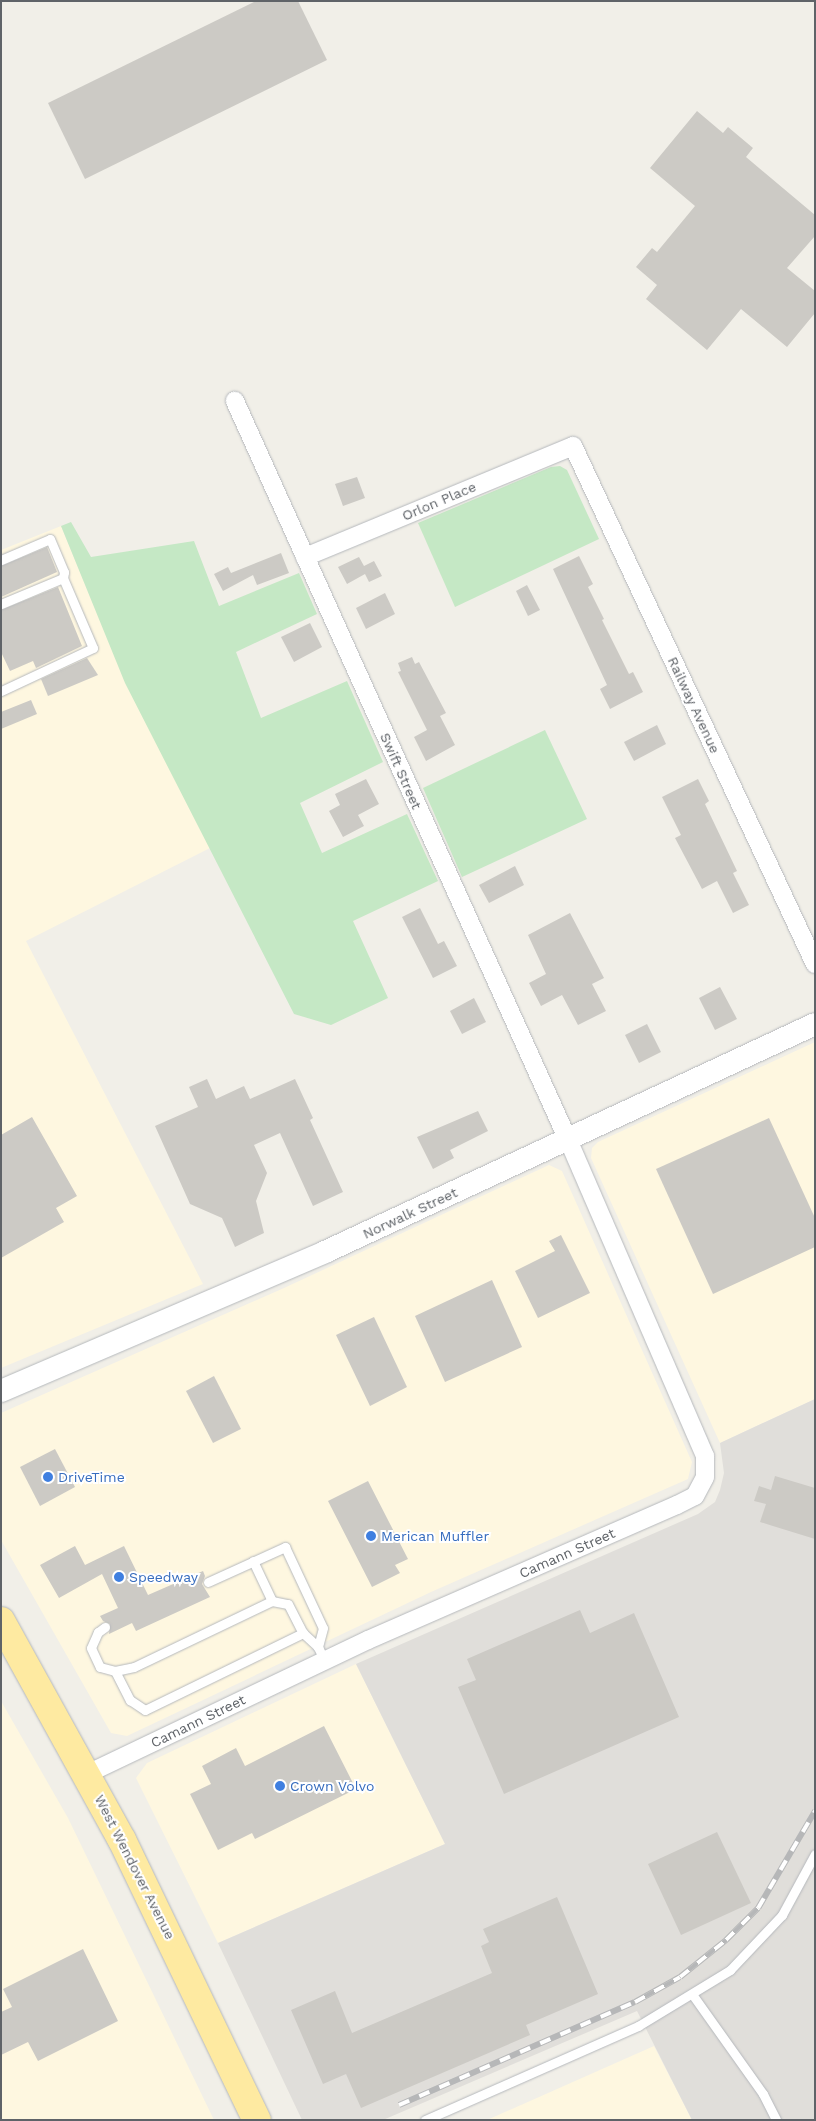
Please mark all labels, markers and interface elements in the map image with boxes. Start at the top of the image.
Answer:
street label: Orlon Place [399,478,479,524]
street label: Railway Avenue [664,654,724,756]
street label: Swift Street [377,730,425,812]
street label: Norwalk Street [360,1184,460,1242]
place label: DriveTime [58,1469,125,1485]
marker: DriveTime [42,1471,54,1483]
street label: Camann Street [517,1524,617,1582]
place label: Merican Muffler [381,1528,489,1544]
marker: Merican Muffler [365,1530,377,1542]
place label: Speedway [129,1569,198,1585]
marker: Speedway [113,1571,125,1583]
street label: Camann Street [148,1691,248,1751]
place label: Crown Volvo [290,1778,375,1794]
marker: Crown Volvo [274,1780,286,1792]
street label: West Wendover Avenue [91,1791,179,1943]

